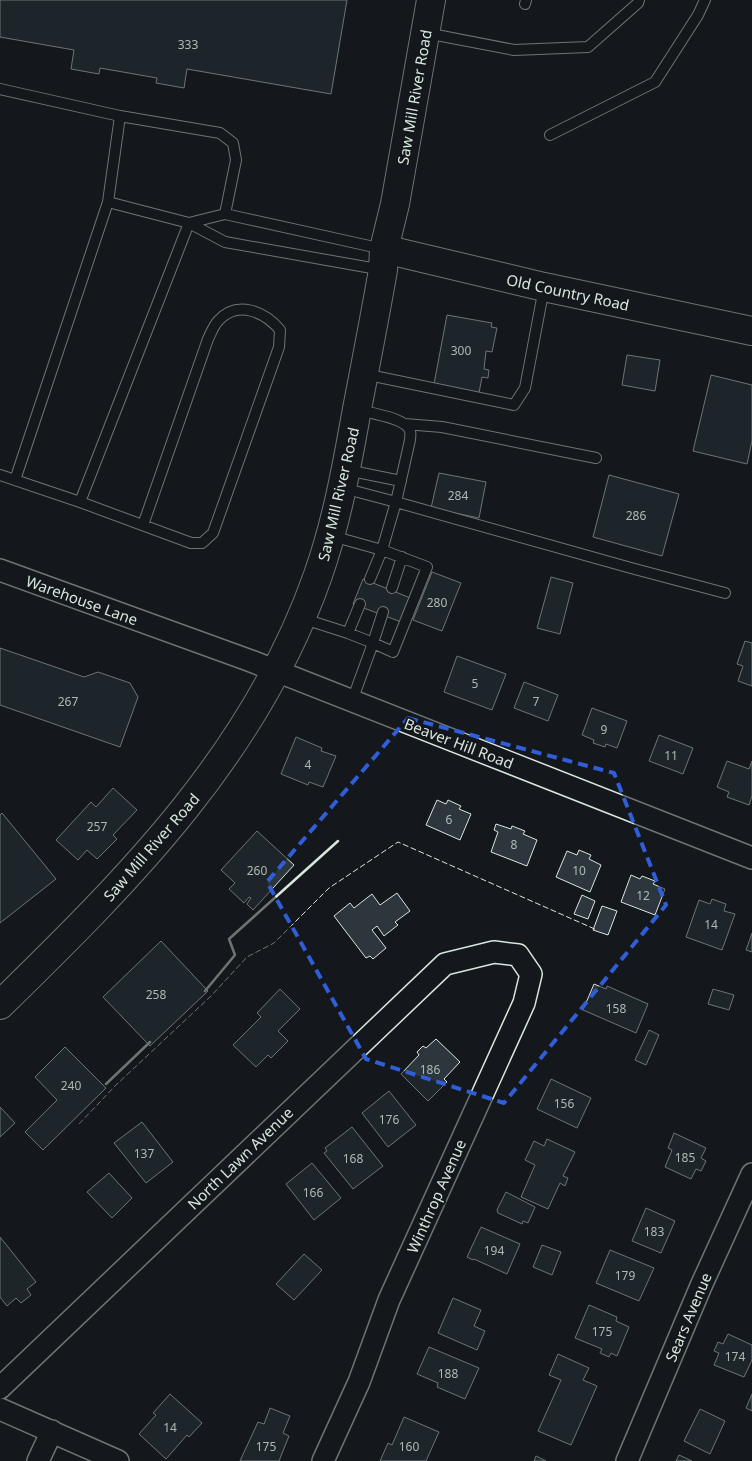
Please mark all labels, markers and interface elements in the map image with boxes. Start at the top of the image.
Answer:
street label: Saw Mill River Road [392,28,436,166]
house number: 333 [178,36,198,53]
street label: Old Country Road [505,269,631,315]
house number: 300 [451,342,471,359]
street label: Saw Mill River Road [313,425,363,563]
house number: 284 [448,487,468,504]
house number: 286 [626,507,646,524]
street label: Warehouse Lane [23,570,141,630]
house number: 280 [427,594,447,611]
house number: 5 [472,675,479,692]
house number: 267 [58,693,78,710]
house number: 7 [533,693,540,710]
street label: Beaver Hill Road [402,713,516,773]
house number: 9 [601,721,608,738]
house number: 11 [664,747,678,764]
house number: 4 [305,756,312,773]
street label: Saw Mill River Road [99,789,203,905]
house number: 6 [446,811,453,828]
house number: 257 [87,818,107,835]
house number: 8 [511,836,518,853]
house number: 260 [247,862,267,879]
house number: 10 [572,862,586,879]
house number: 12 [636,887,650,904]
house number: 14 [704,916,718,933]
house number: 258 [146,986,166,1003]
house number: 158 [606,1000,626,1017]
house number: 186 [420,1061,440,1078]
house number: 240 [61,1077,81,1094]
house number: 156 [554,1095,574,1112]
street label: North Lawn Avenue [183,1102,297,1214]
house number: 176 [379,1111,399,1128]
street label: Winthrop Avenue [402,1136,470,1256]
house number: 137 [134,1145,154,1162]
house number: 185 [675,1149,695,1166]
house number: 168 [343,1150,363,1167]
house number: 166 [303,1184,323,1201]
house number: 183 [644,1223,664,1240]
house number: 194 [484,1242,504,1259]
house number: 179 [615,1267,635,1284]
street label: Sears Avenue [660,1269,716,1365]
house number: 175 [592,1323,612,1340]
house number: 174 [725,1348,745,1365]
house number: 188 [438,1365,458,1382]
house number: 14 [163,1419,177,1436]
house number: 175 [256,1438,276,1455]
house number: 160 [399,1438,419,1455]

